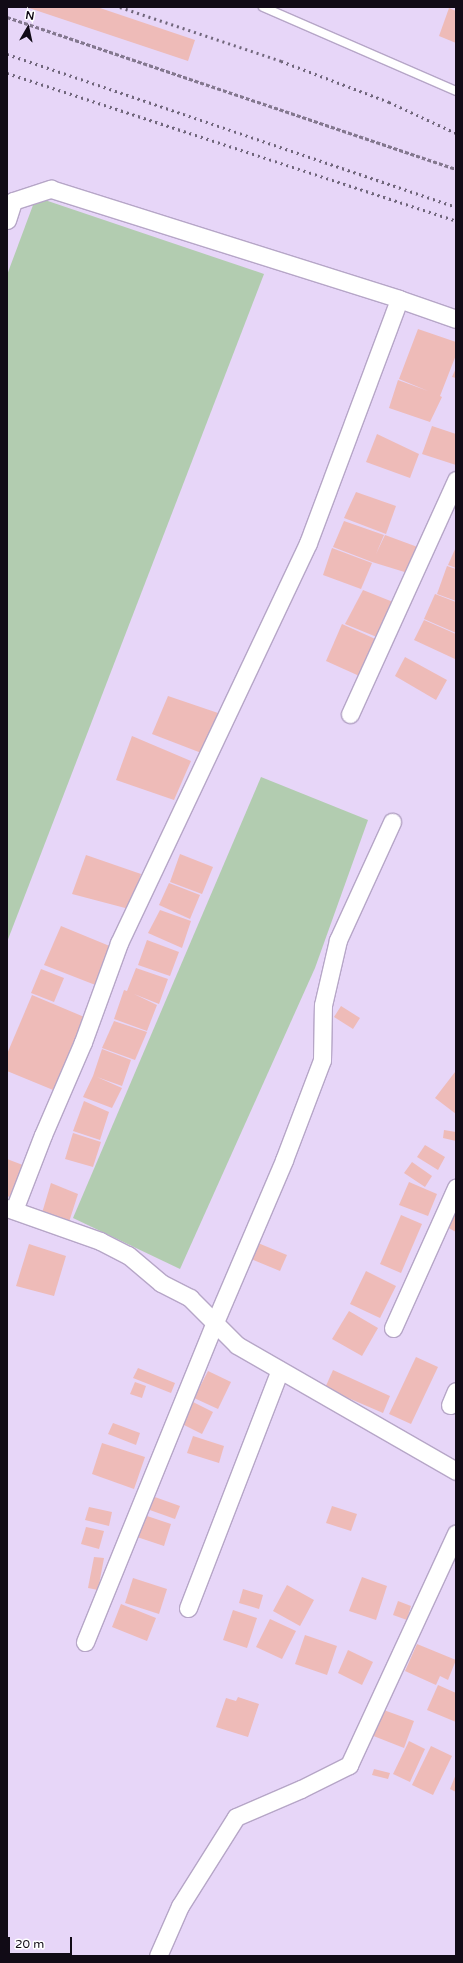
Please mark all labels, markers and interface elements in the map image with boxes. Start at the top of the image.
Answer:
north arrow [8,8,48,48]
text: N [25,9,35,23]
scale bar [10,1929,74,1955]
text: 20 m [15,1937,44,1951]

